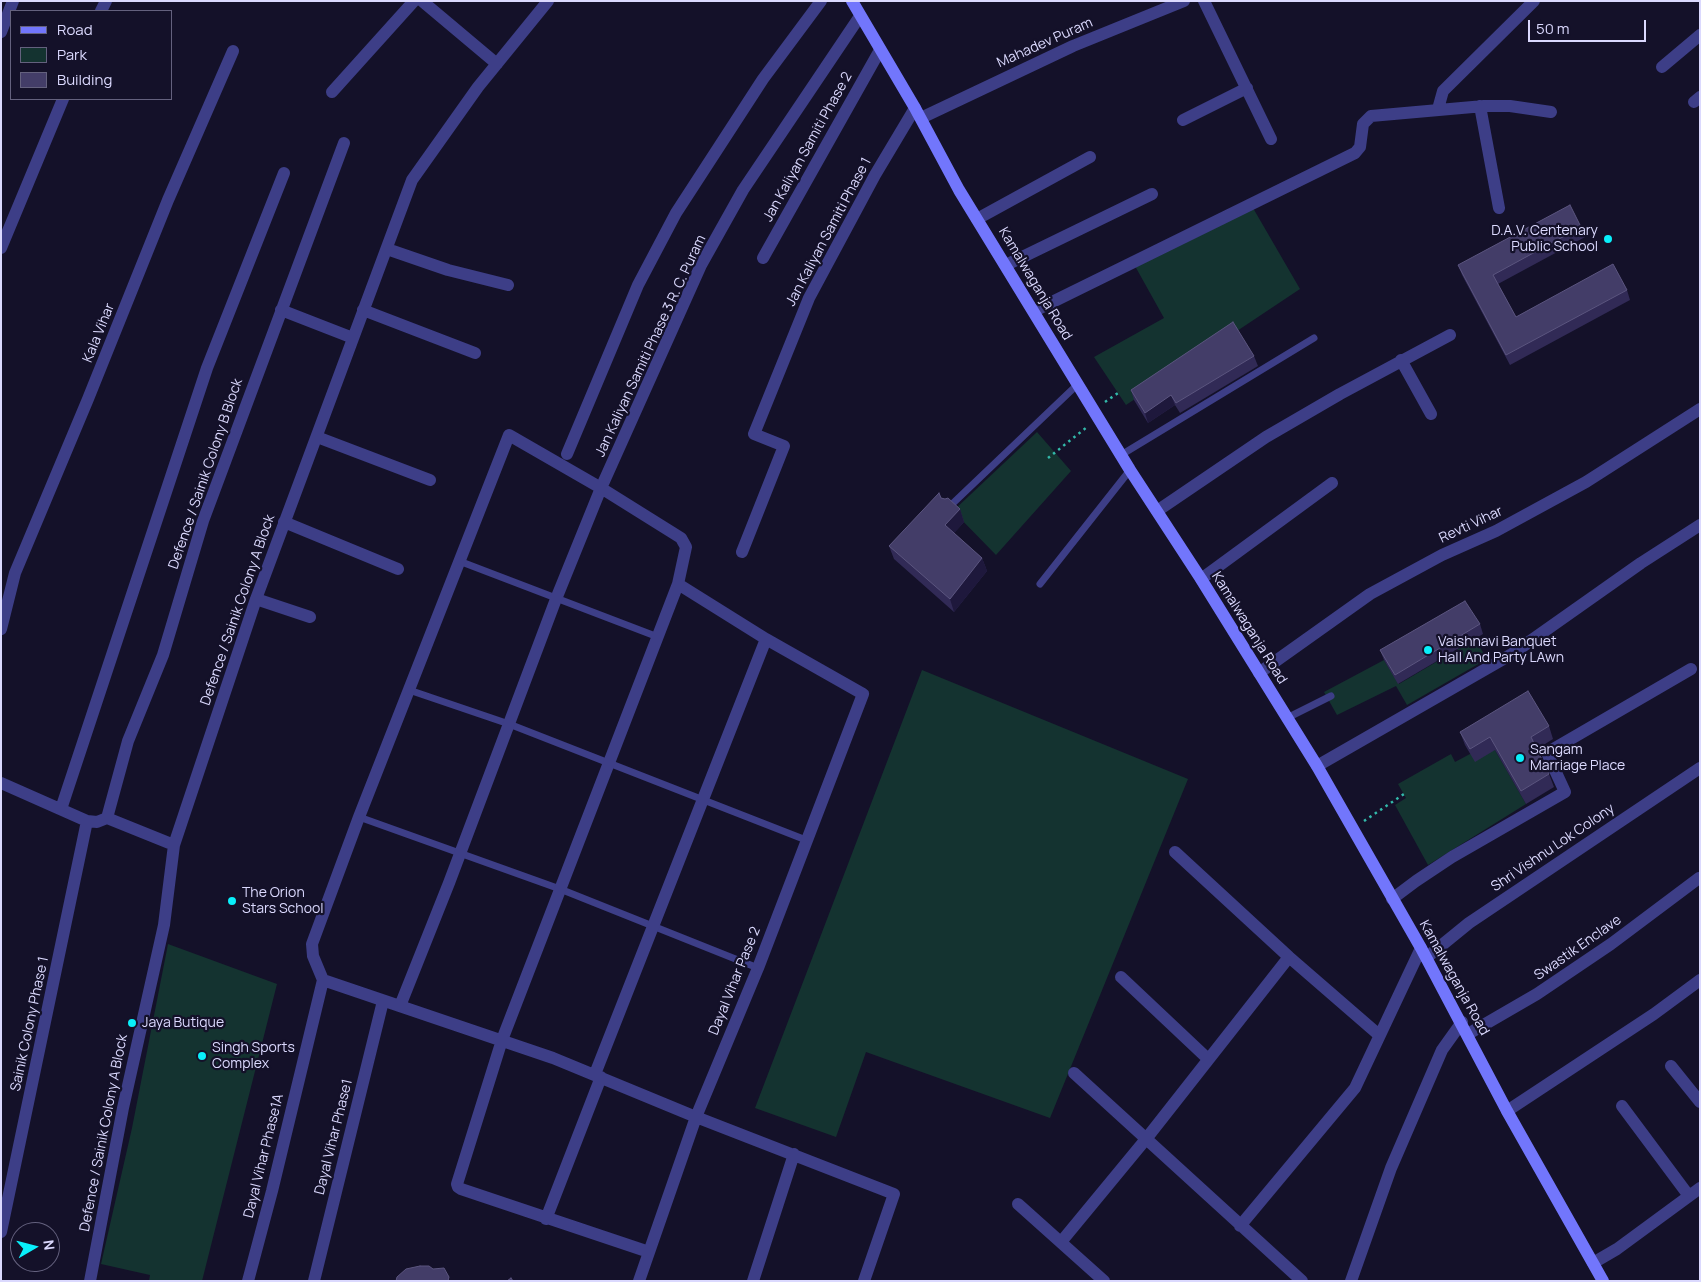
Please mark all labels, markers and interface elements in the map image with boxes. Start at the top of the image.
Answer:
legend [10,10,172,100]
scale bar [1531,10,1648,42]
street label: Mahadev Puram [995,14,1095,72]
text: 50 m [1536,18,1570,39]
text: Road [57,19,93,40]
text: Park [57,44,87,65]
text: Building [57,69,112,90]
street label: Jan Kaliyan Samiti Phase 2 [760,69,856,225]
street label: Jan Kaliyan Samiti Phase 1 [783,155,875,309]
place label: D.A.V. Centenary Public School [1491,223,1598,256]
street label: Kamalwaganja Road [995,224,1075,344]
street label: Jan Kaliyan Samiti Phase 3 R. C. Puram [592,232,710,460]
marker: D.A.V. Centenary Public School [1602,233,1614,245]
street label: Kala Vihar [80,301,118,365]
street label: Defence / Sainik Colony B Block [165,376,247,572]
street label: Revti Vihar [1437,503,1505,547]
street label: Defence / Sainik Colony A Block [197,512,279,708]
street label: Kamalwaganja Road [1208,569,1290,687]
place label: Vaishnavi Banquet Hall And Party LAwn [1438,634,1564,666]
marker: Vaishnavi Banquet Hall And Party LAwn [1422,644,1434,656]
place label: Sangam Marriage Place [1530,742,1625,774]
marker: Sangam Marriage Place [1514,752,1526,764]
street label: Shri Vishnu Lok Colony [1488,800,1618,896]
place label: The Orion Stars School [242,885,323,918]
marker: The Orion Stars School [226,895,238,907]
street label: Swastik Enclave [1531,912,1625,984]
street label: Kamalwaganja Road [1415,918,1493,1038]
street label: Dayal Vihar Pase 2 [706,924,764,1038]
street label: Sainik Colony Phase 1 [7,955,53,1093]
place label: Jaya Butique [142,1015,224,1031]
marker: Jaya Butique [126,1017,138,1029]
street label: Defence / Sainik Colony A Block [77,1033,131,1233]
place label: Singh Sports Complex [212,1040,295,1072]
marker: Singh Sports Complex [196,1050,208,1062]
street label: Dayal Vihar Phase1 [312,1077,356,1197]
street label: Dayal Vihar Phase1A [240,1092,288,1220]
north arrow [10,1222,60,1272]
text: N [39,1239,59,1251]

